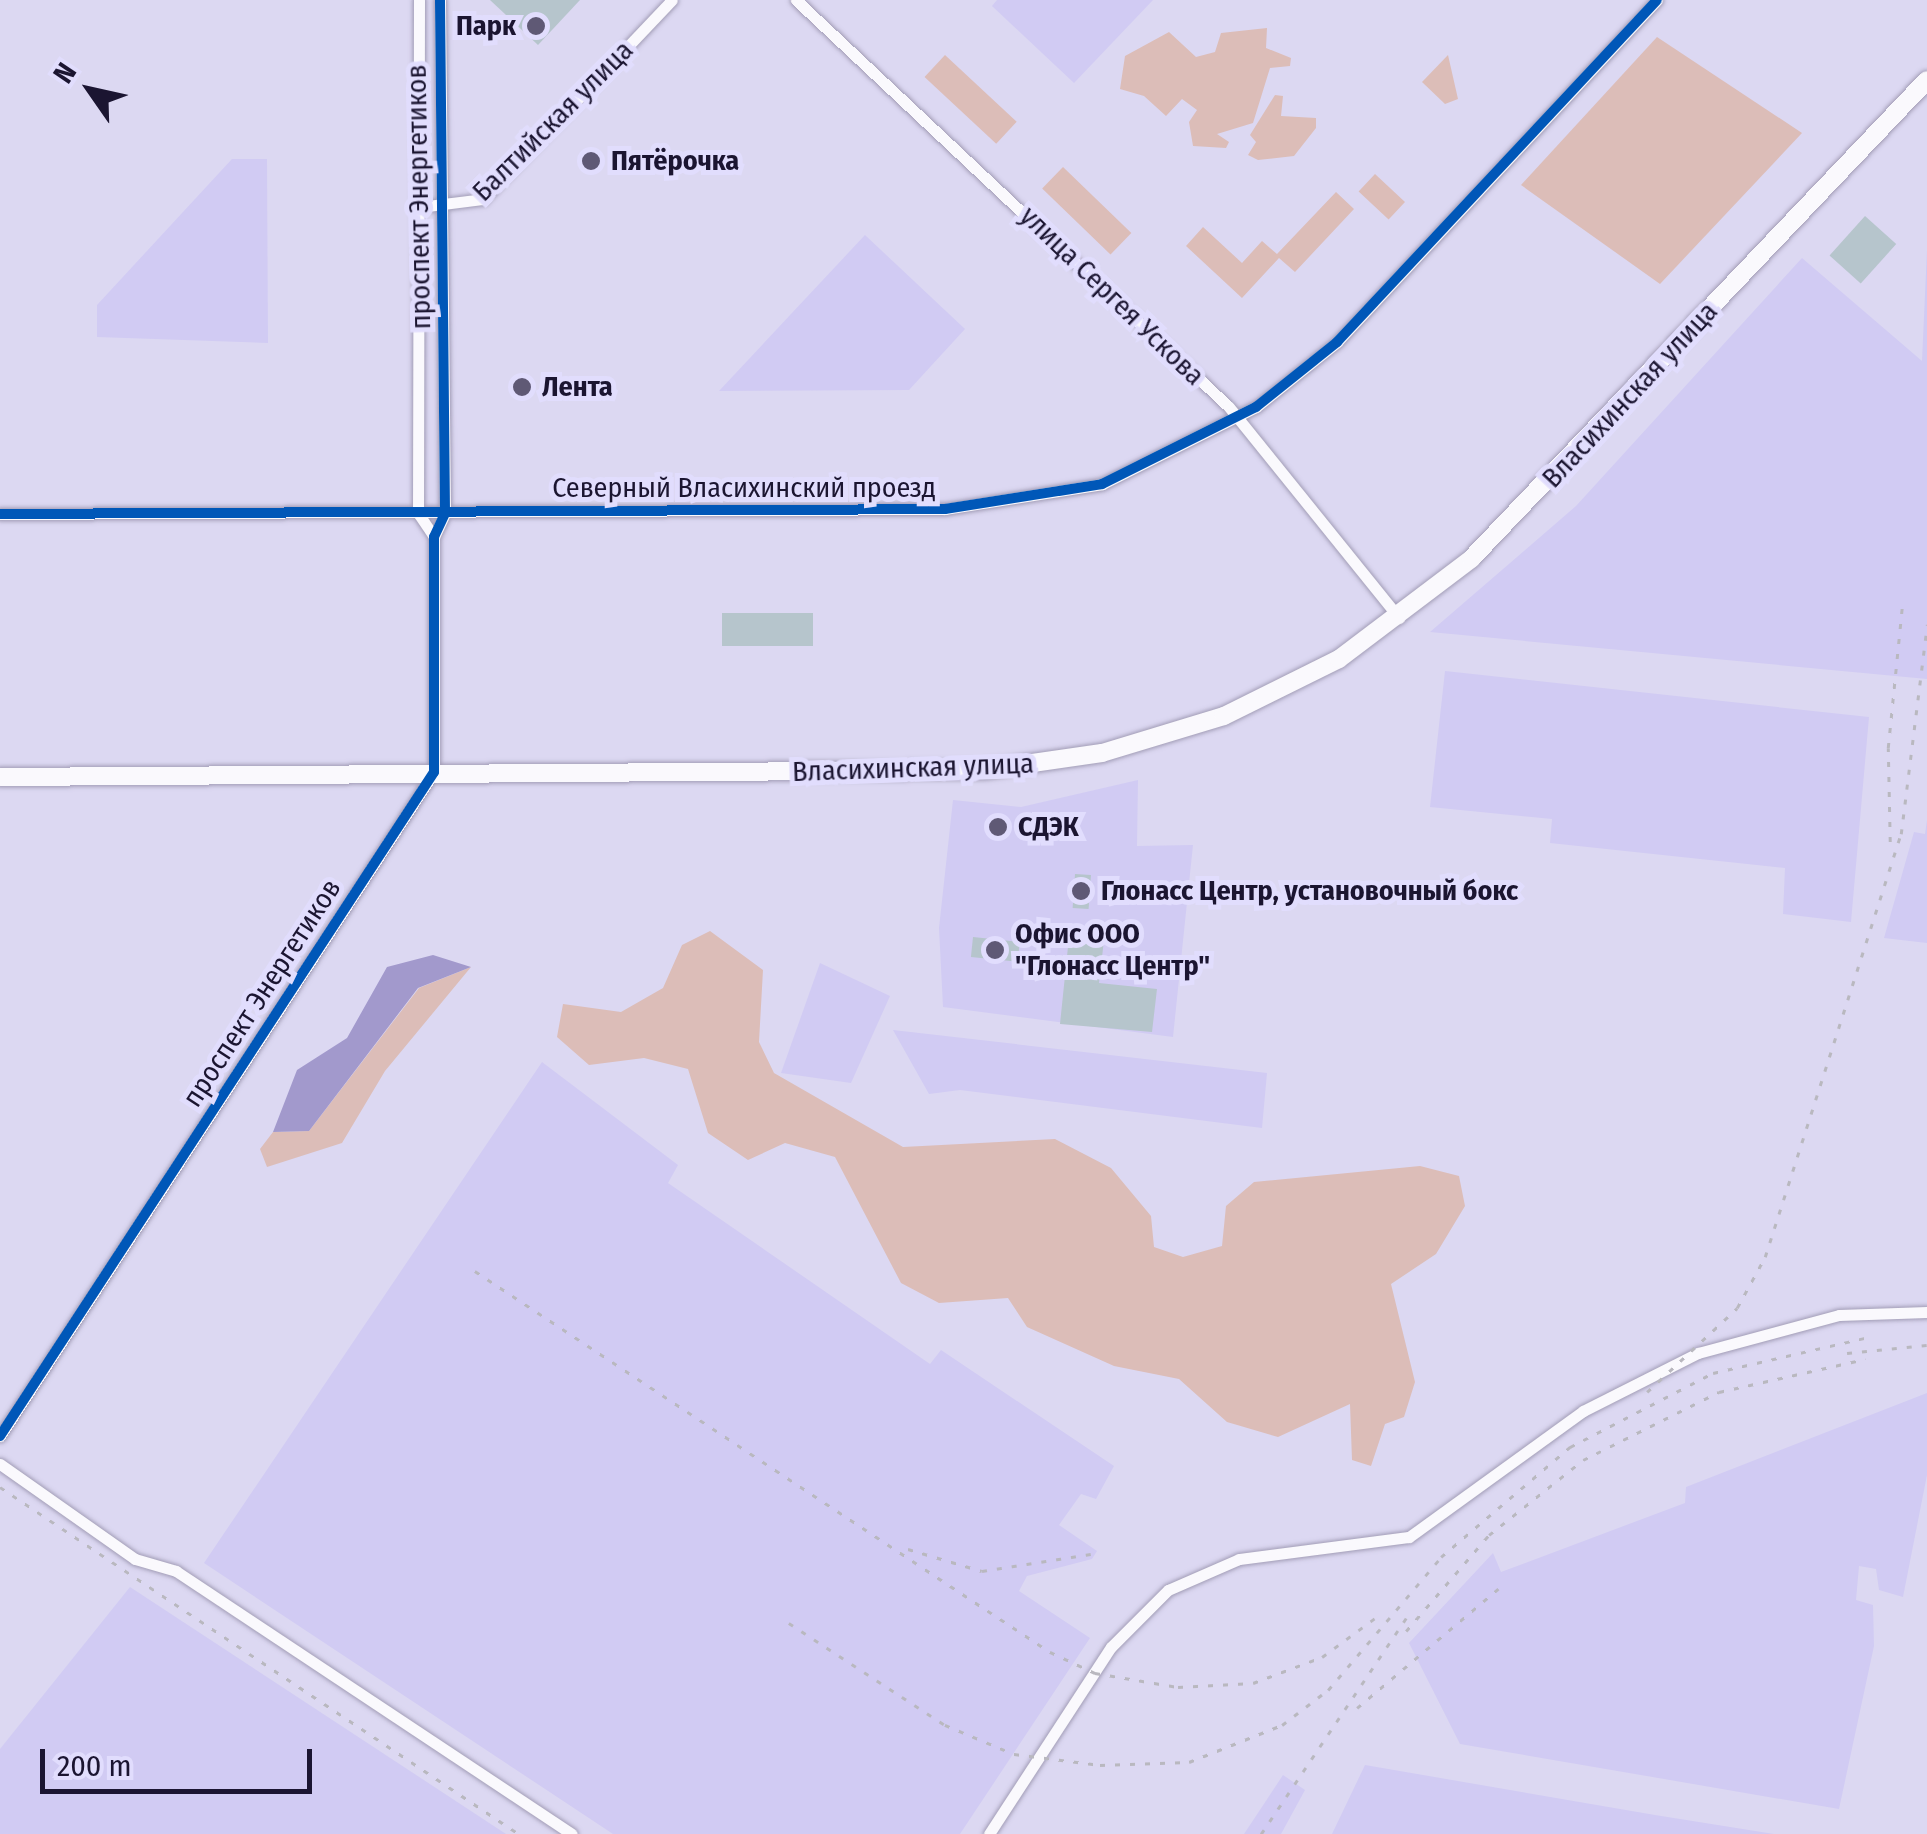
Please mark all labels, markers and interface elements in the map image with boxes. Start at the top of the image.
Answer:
place label: Парк [456,9,516,43]
marker: Парк [525,15,547,37]
street label: Балтийская улица [466,34,640,208]
north arrow [40,40,140,140]
text: N [46,57,83,89]
street label: проспект Энергетиков [400,64,438,330]
place label: Пятёрочка [611,144,739,178]
marker: Пятёрочка [580,150,602,172]
street label: улица Сергея Ускова [1013,200,1211,392]
street label: Власихинская улица [1535,295,1725,495]
place label: Лента [542,370,613,404]
marker: Лента [511,376,533,398]
street label: Северный Власихинский проезд [552,471,936,505]
street label: Власихинская улица [792,747,1034,789]
place label: СДЭК [1018,810,1079,844]
marker: СДЭК [987,816,1009,838]
street label: проспект Энергетиков [176,873,348,1113]
place label: Глонасс Центр, установочный бокс [1101,874,1518,908]
marker: Глонасс Центр, установочный бокс [1070,880,1092,902]
place label: Офис ООО "Глонасс Центр" [1015,917,1210,983]
marker: Офис ООО "Глонасс Центр" [984,939,1006,961]
scale bar [45,1729,318,1791]
text: 200 m [57,1748,132,1784]

